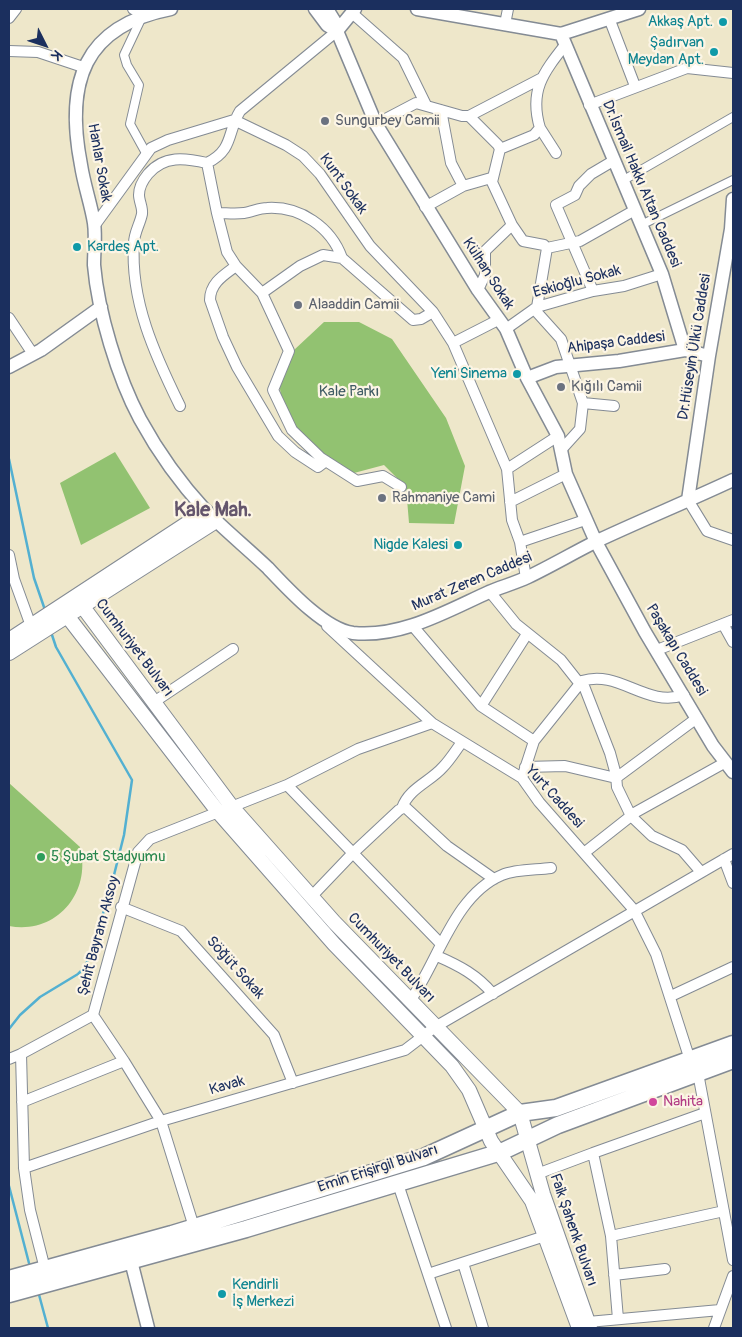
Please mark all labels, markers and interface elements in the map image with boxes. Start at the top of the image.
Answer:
place label: Akkaş Apt. [648,13,713,31]
marker: Akkaş Apt. [717,16,729,28]
north arrow [20,20,70,70]
place label: Şadırvan Meydan Apt. [628,34,704,69]
text: K [48,46,66,64]
marker: Şadırvan Meydan Apt. [708,46,720,58]
street label: Dr.İsmail Hakkı Altan Caddesi [598,98,684,270]
place label: Sungurbey Camii [335,112,440,130]
marker: Sungurbey Camii [319,115,331,127]
street label: Hanlar Sokak [83,122,115,204]
street label: Kunt Sokak [315,150,371,218]
street label: Külhan Sokak [458,235,518,313]
place label: Kardeş Apt. [87,238,159,256]
marker: Kardeş Apt. [71,241,83,253]
street label: Eskioğlu Sokak [531,262,623,302]
street label: Dr.Hüseyin Ülkü Caddesi [675,273,715,421]
place label: Alaaddin Camii [308,296,399,314]
marker: Alaaddin Camii [292,299,304,311]
street label: Ahipaşa Caddesi [566,328,666,358]
place label: Yeni Sinema [431,365,507,383]
marker: Yeni Sinema [511,368,523,380]
place label: Kığılı Camii [571,378,642,396]
marker: Kığılı Camii [555,381,567,393]
park label: Kale Parkı [319,383,379,401]
place label: Rahmaniye Cami [392,489,495,507]
marker: Rahmaniye Cami [376,492,388,504]
district label: Kale Mah. [174,499,252,523]
place label: Nigde Kalesi [373,536,448,554]
marker: Nigde Kalesi [452,539,464,551]
street label: Murat Zeren Caddesi [409,549,535,615]
street label: Cumhuriyet Bulvarı [91,595,177,701]
street label: Paşakapı Caddesi [642,601,710,699]
street label: Yurt Caddesi [521,762,587,832]
place label: 5 Şubat Stadyumu [51,848,165,866]
marker: 5 Şubat Stadyumu [35,851,47,863]
street label: Şehit Bayram Aksoy [74,874,124,998]
street label: Cumhuriyet Bulvarı [344,909,438,1007]
street label: Söğüt Sokak [202,933,268,1003]
street label: Kavak [207,1072,247,1100]
place label: Nahita [663,1093,703,1111]
marker: Nahita [647,1096,659,1108]
street label: Emin Erişirgil Bulvarı [315,1141,441,1197]
street label: Faik Şahenk Bulvarı [545,1171,601,1289]
place label: Kendirli İş Merkezi [232,1276,294,1311]
marker: Kendirli İş Merkezi [216,1288,228,1300]

